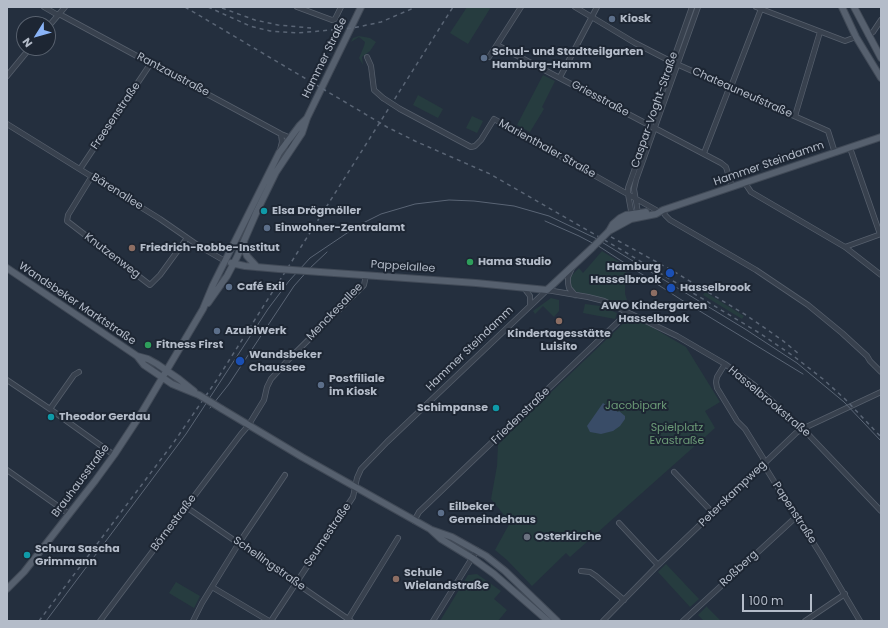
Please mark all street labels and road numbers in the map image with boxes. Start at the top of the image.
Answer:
street label: Hammer Straße [300,16,350,100]
street label: Rantzaustraße [134,50,212,100]
street label: Caspar-Voght-Straße [629,50,681,170]
street label: Chateauneufstraße [690,65,794,121]
street label: Griesstraße [569,78,631,120]
street label: Freesenstraße [89,80,143,152]
street label: Marienthaler Straße [496,117,598,181]
street label: Hammer Steindamm [712,139,826,189]
street label: Bärenallee [89,171,145,213]
street label: Knutzenweg [81,231,143,281]
street label: Pappelallee [370,258,436,276]
street label: Wandsbeker Marktstraße [16,260,138,348]
street label: Menckesallee [304,281,366,343]
street label: Hammer Steindamm [424,304,516,394]
street label: Hasselbrookstraße [725,364,813,440]
street label: Friedenstraße [489,385,553,447]
street label: Brauhausstraße [49,442,113,520]
street label: Peterskampweg [696,458,770,530]
street label: Papenstraße [769,480,819,546]
street label: Börnestraße [148,492,200,554]
street label: Seumestraße [302,501,354,569]
street label: Schellingstraße [230,534,308,594]
street label: Roßberg [717,548,761,590]

